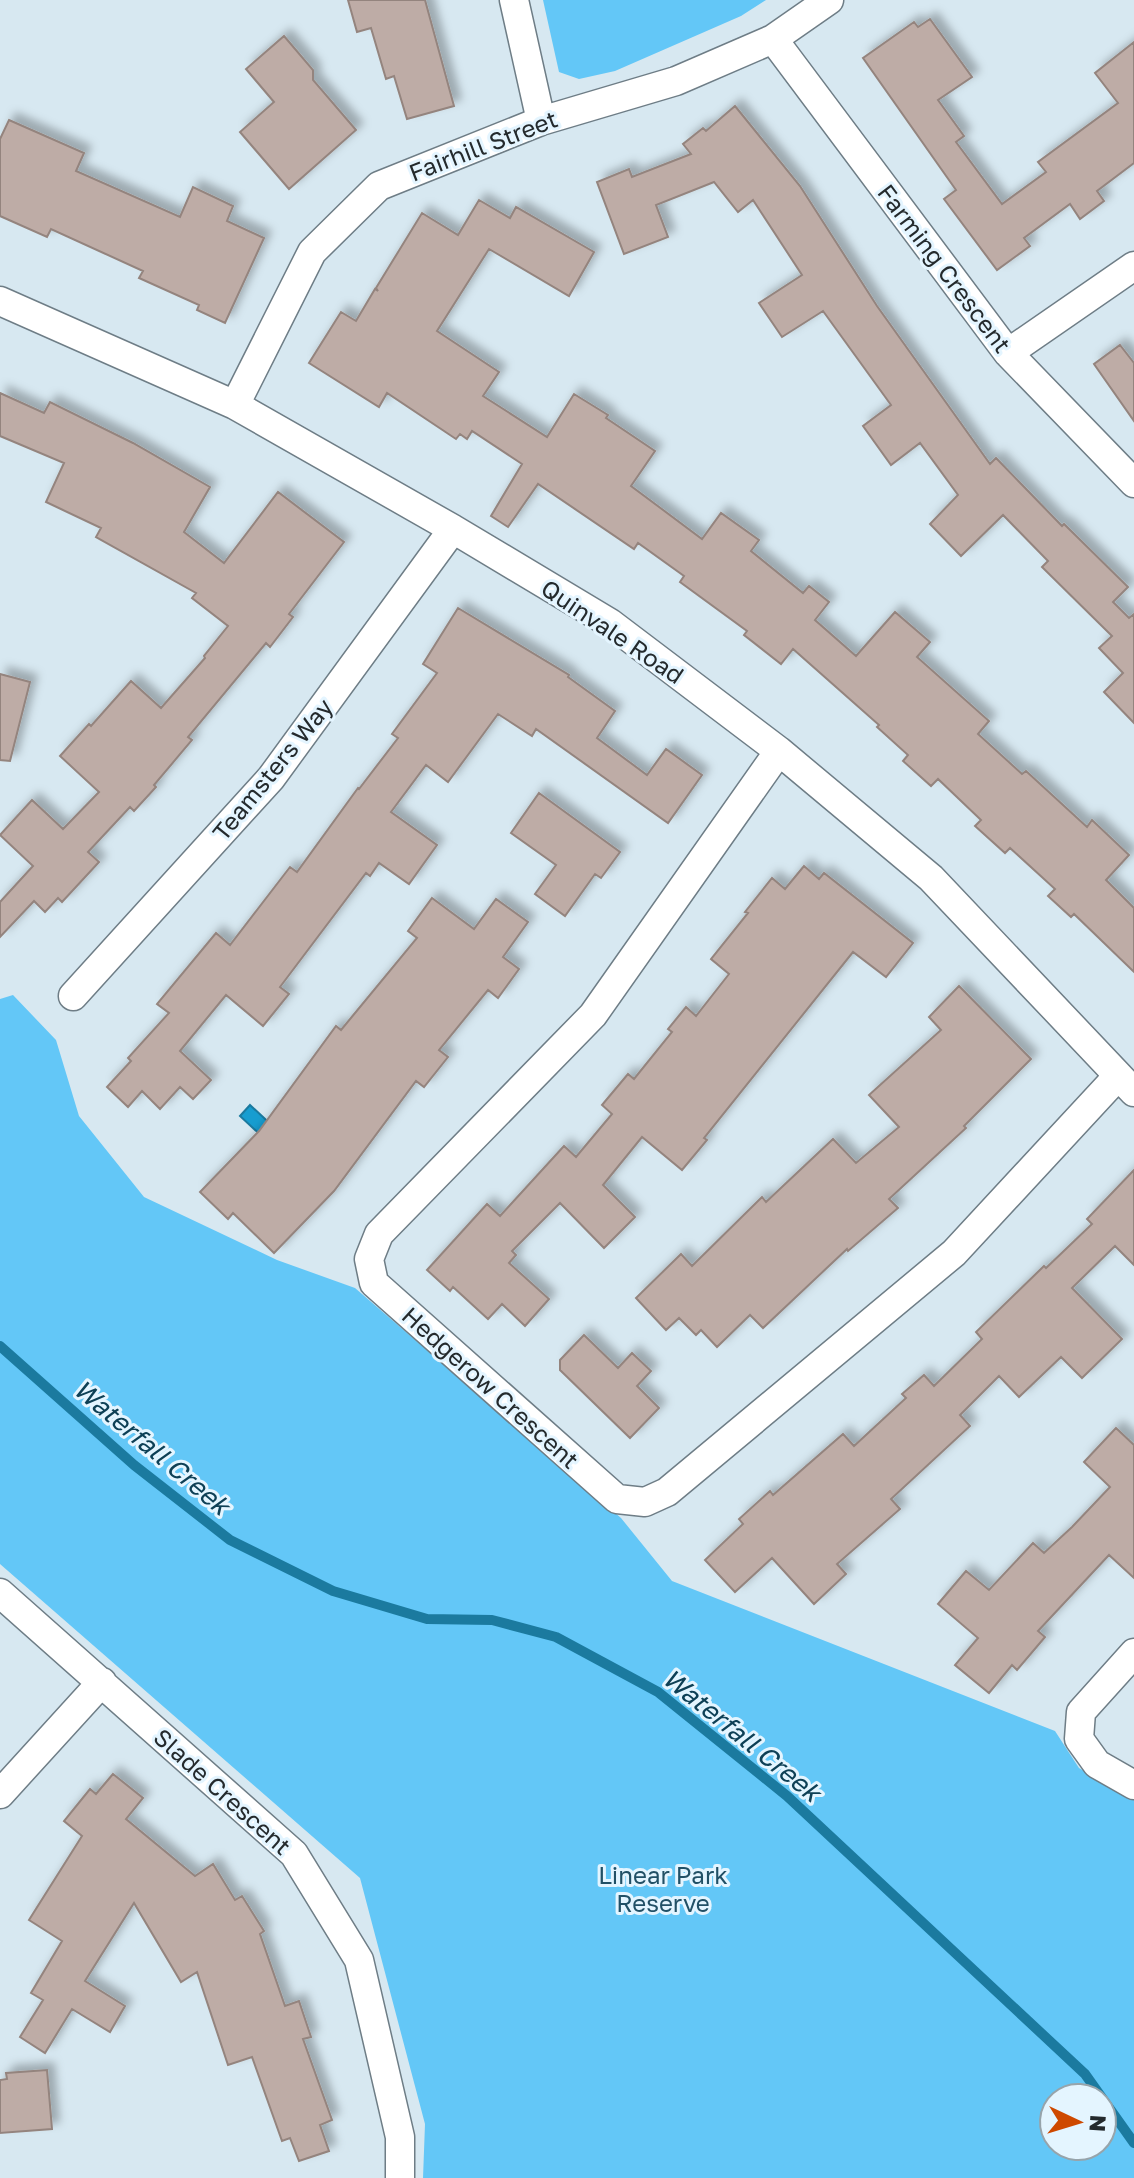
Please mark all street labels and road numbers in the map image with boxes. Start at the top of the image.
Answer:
street label: Fairhill Street [405,103,561,187]
street label: Farming Crescent [872,178,1018,358]
street label: Quinvale Road [536,573,690,689]
street label: Teamsters Way [206,692,338,846]
street label: Hedgerow Crescent [397,1300,585,1474]
street label: Slade Crescent [148,1722,298,1860]

